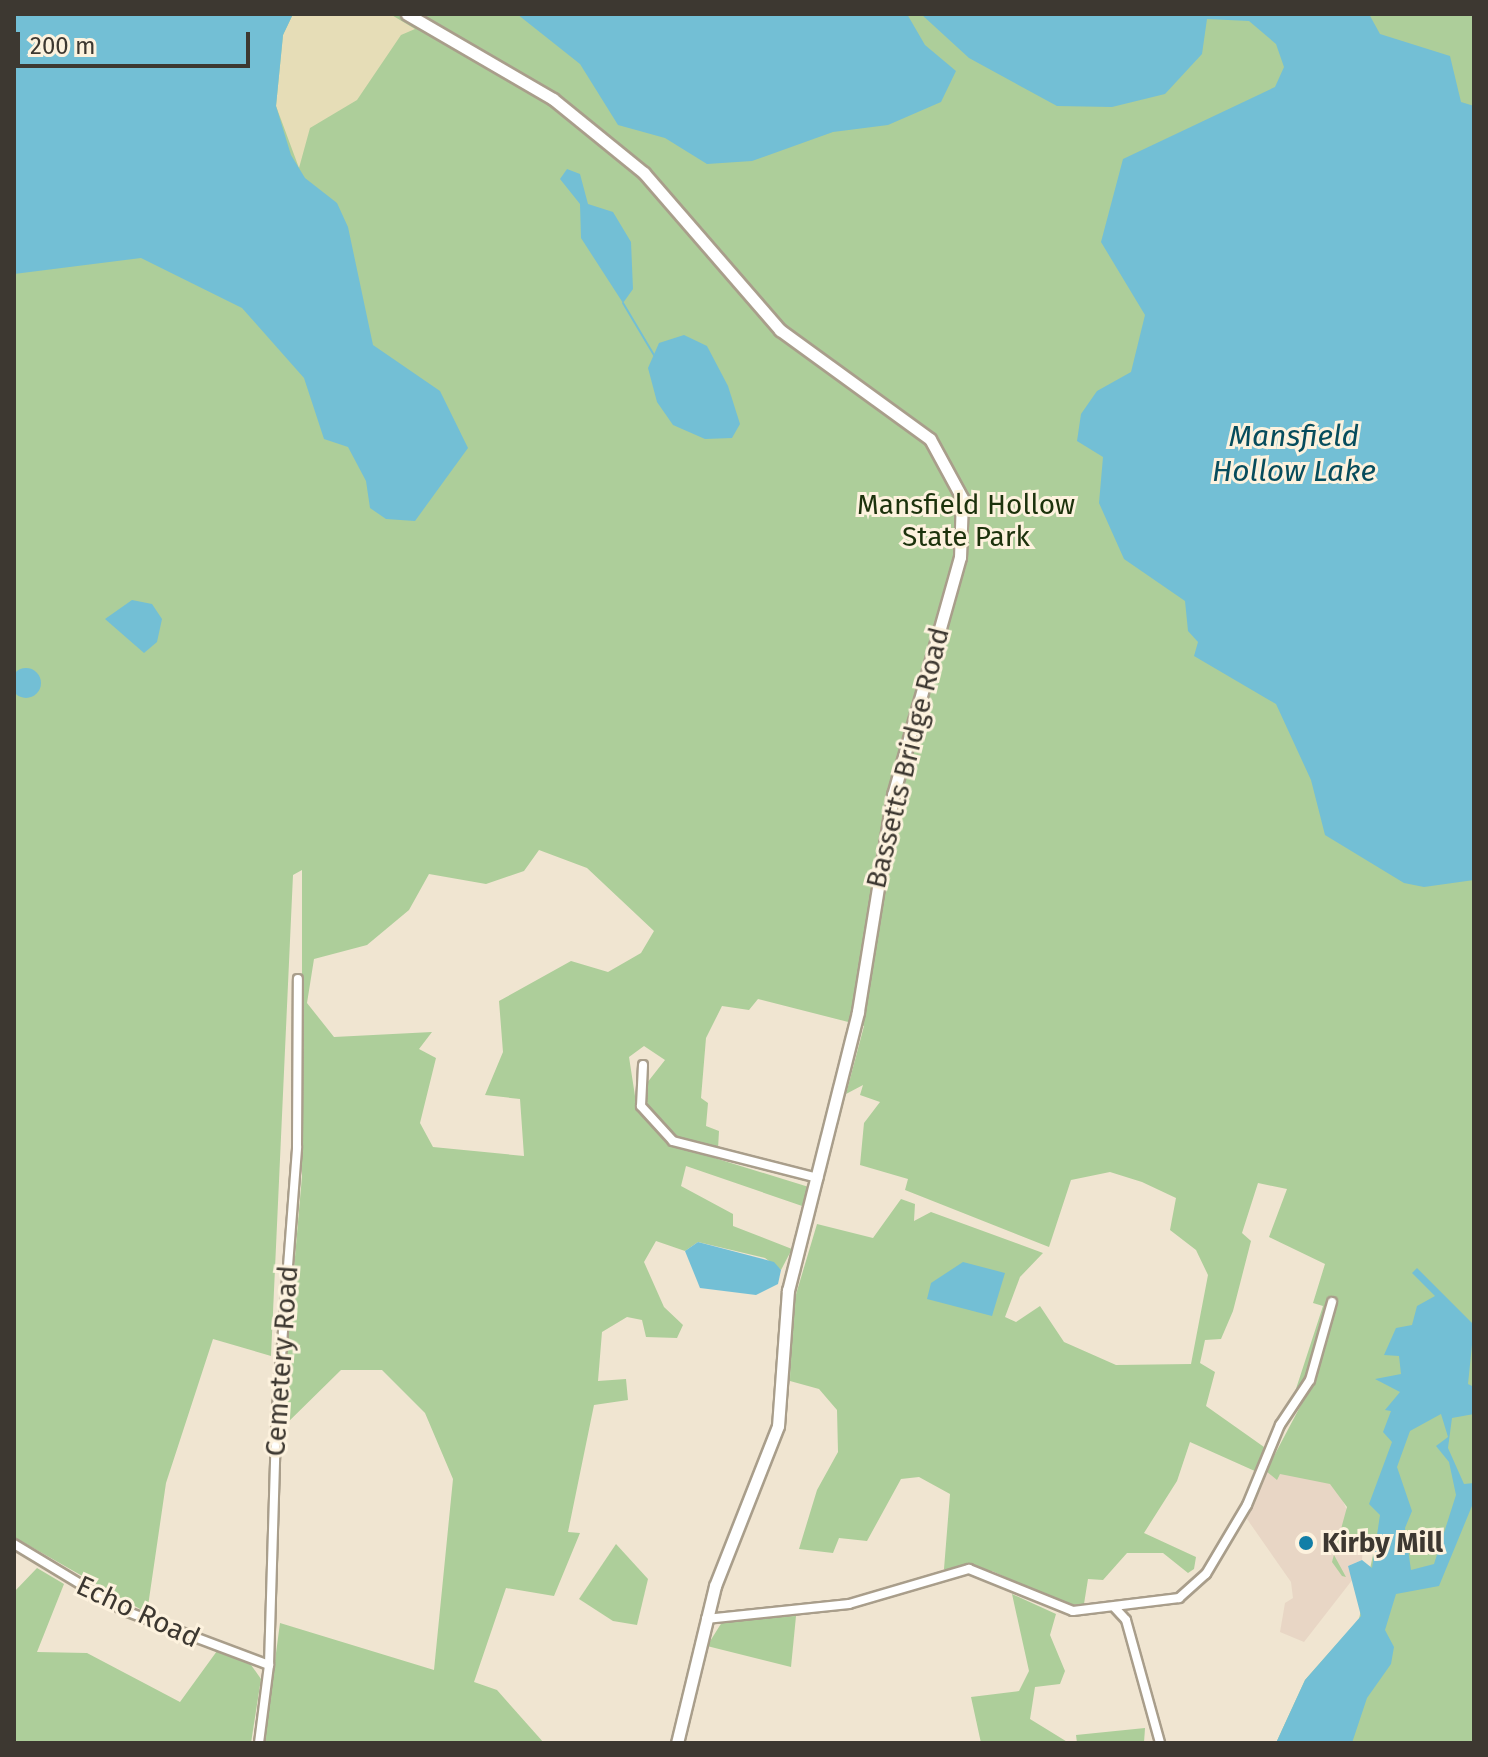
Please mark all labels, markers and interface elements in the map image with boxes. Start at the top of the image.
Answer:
scale bar [20,16,254,66]
text: 200 m [30,32,96,60]
water label: Mansfield Hollow Lake [1212,418,1376,488]
park label: Mansfield Hollow State Park [857,488,1075,554]
street label: Bassetts Bridge Road [859,624,957,892]
street label: Cemetery Road [259,1264,305,1458]
place label: Kirby Mill [1322,1526,1443,1560]
marker: Kirby Mill [1297,1534,1315,1552]
street label: Echo Road [71,1569,205,1655]

